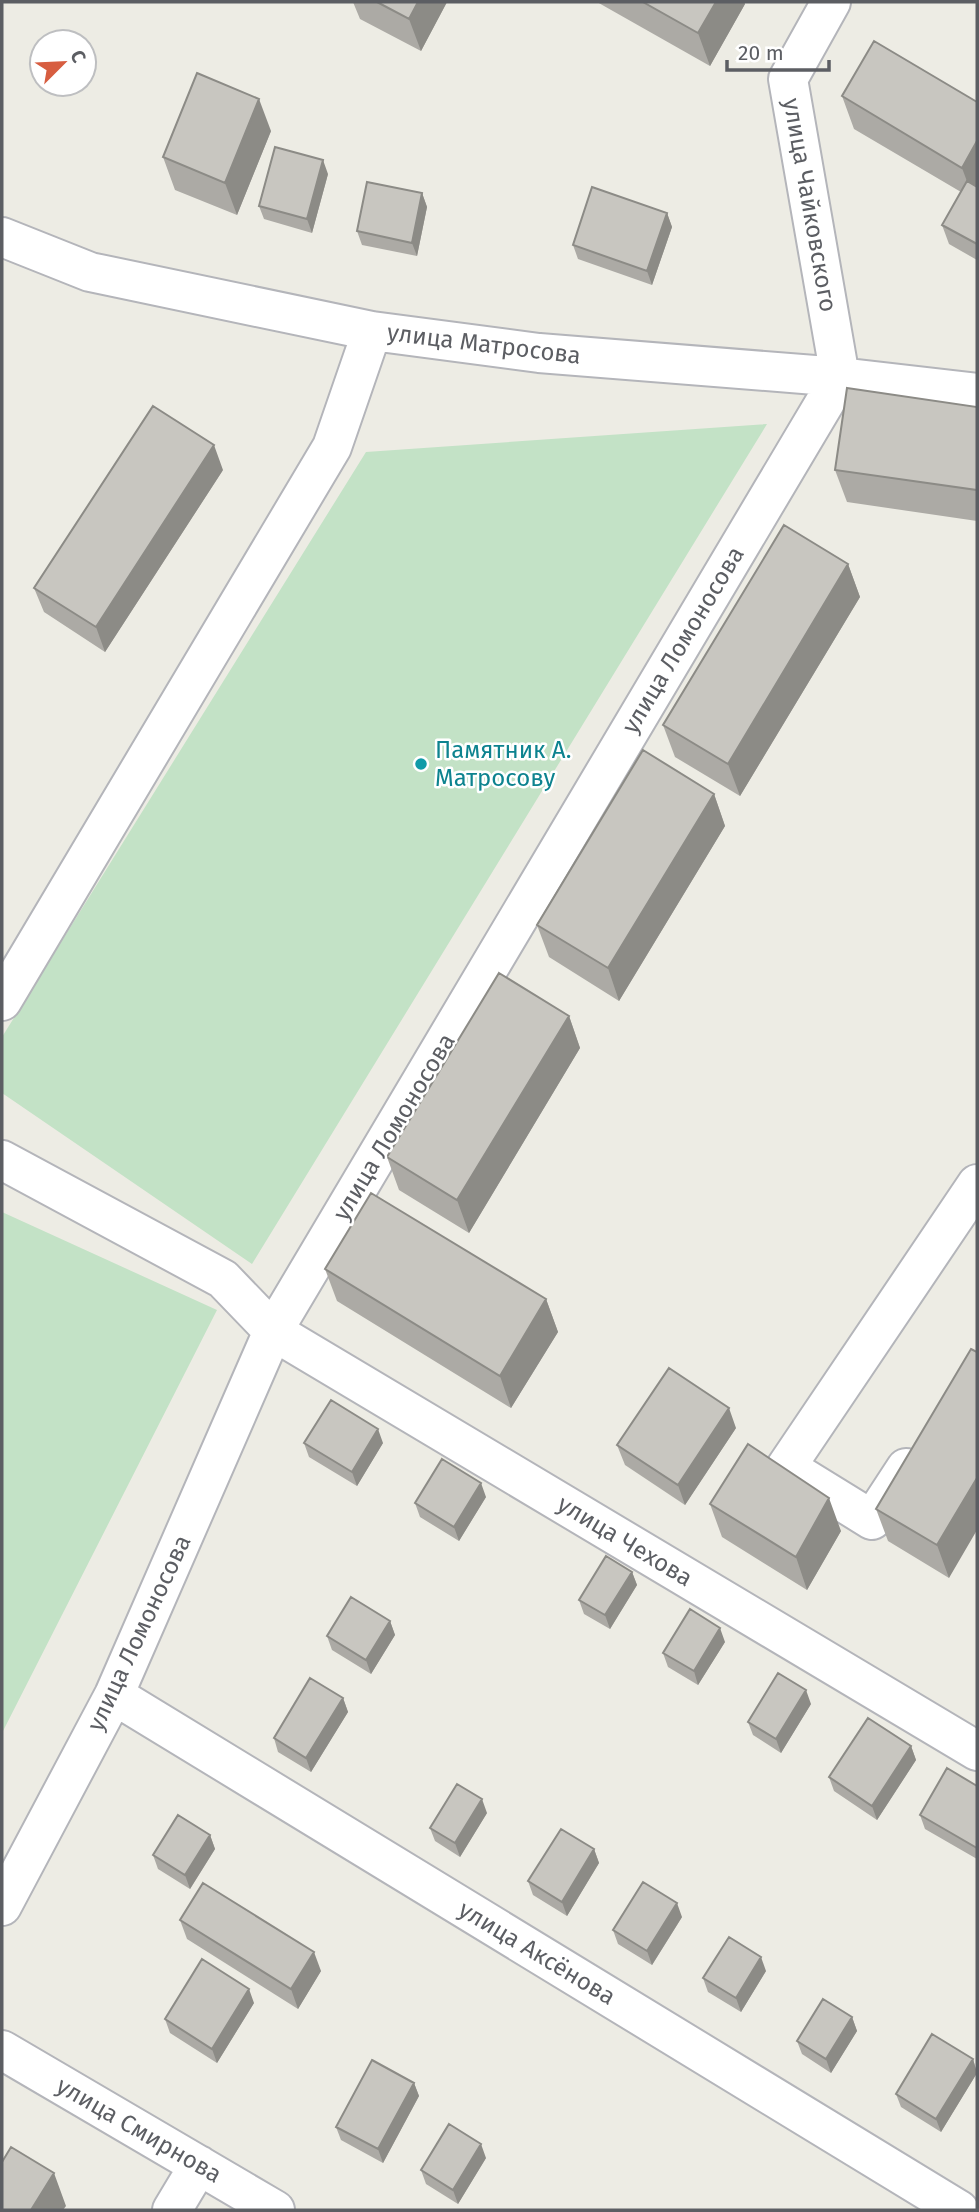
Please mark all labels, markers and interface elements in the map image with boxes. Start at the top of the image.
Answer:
north arrow [28,28,98,98]
scale bar [727,28,828,72]
text: 20 m [738,40,784,66]
text: С [65,47,91,66]
street label: улица Чайковского [777,96,843,314]
street label: улица Матросова [386,318,582,370]
street label: улица Ломоносова [616,542,750,738]
place label: Памятник А. Матросову [435,736,571,792]
marker: Памятник А. Матросову [413,756,429,772]
street label: улица Ломоносова [327,1029,461,1225]
street label: улица Чехова [552,1490,698,1592]
street label: улица Ломоносова [81,1531,197,1735]
street label: улица Аксёнова [454,1895,620,2011]
street label: улица Смирнова [51,2071,227,2189]

